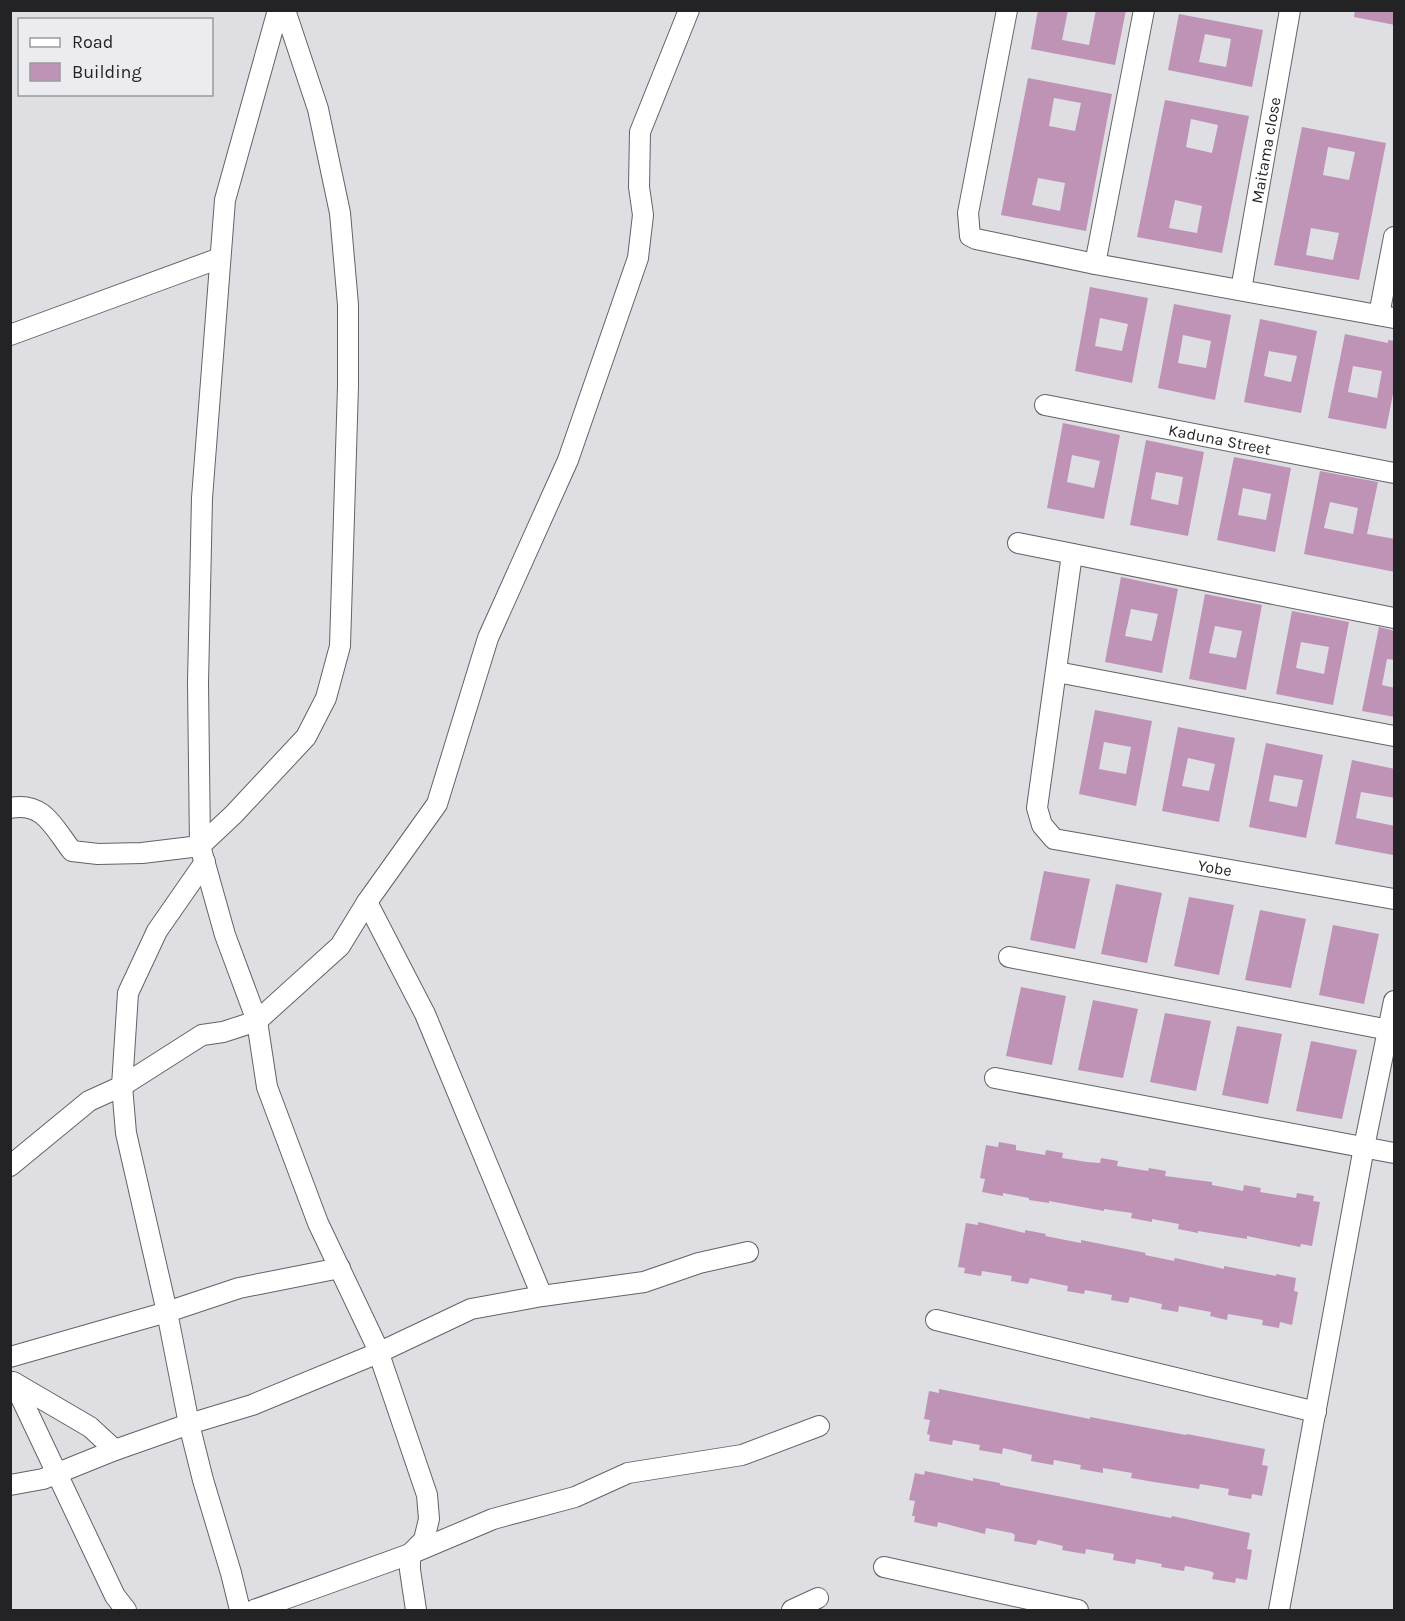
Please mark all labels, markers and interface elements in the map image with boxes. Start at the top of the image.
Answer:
legend [18,18,213,96]
text: Road [72,31,113,53]
text: Building [72,61,142,83]
street label: Maitama close [1247,96,1285,205]
street label: Kaduna Street [1167,420,1272,459]
street label: Yobe [1196,856,1233,880]

